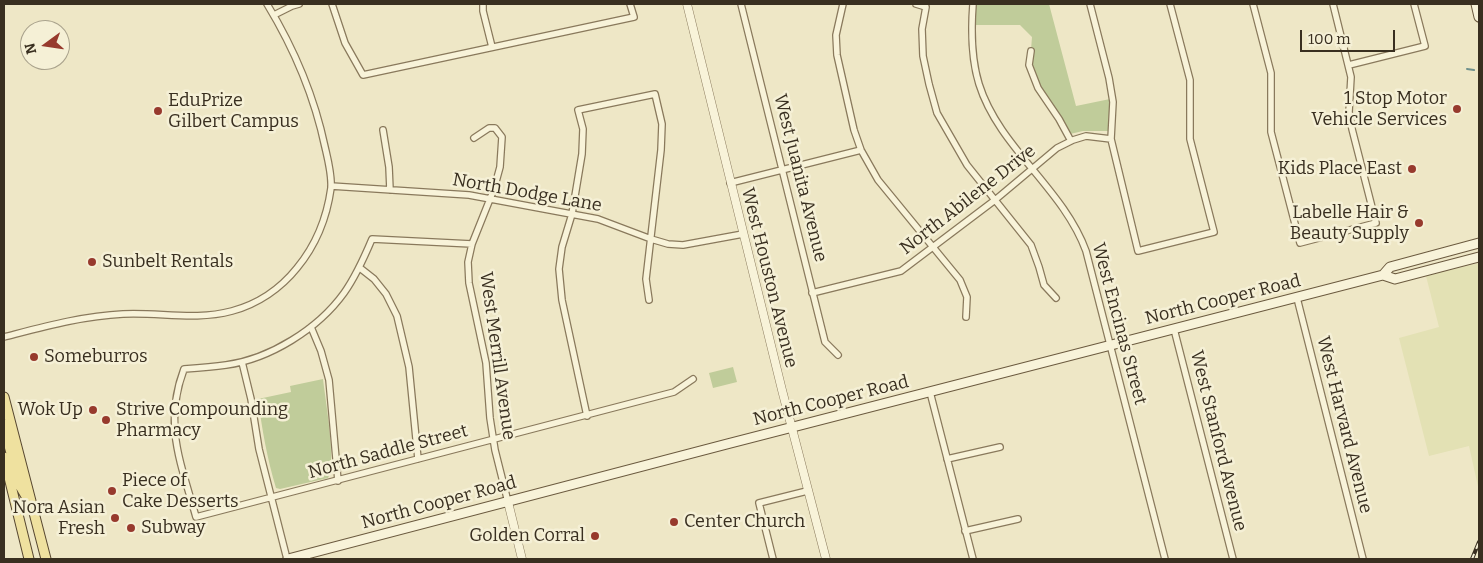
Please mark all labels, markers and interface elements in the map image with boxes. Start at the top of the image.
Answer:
north arrow [20,20,70,70]
scale bar [1303,20,1398,52]
text: 100 m [1308,30,1351,48]
text: N [21,41,40,56]
place label: 1 Stop Motor Vehicle Services [1311,88,1447,130]
place label: EduPrize Gilbert Campus [168,90,299,132]
street label: West Juanita Avenue [769,92,831,264]
marker: 1 Stop Motor Vehicle Services [1451,103,1463,115]
marker: EduPrize Gilbert Campus [152,105,164,117]
street label: North Abilene Drive [896,140,1040,260]
place label: Kids Place East [1278,158,1402,180]
marker: Kids Place East [1406,163,1418,175]
street label: North Dodge Lane [451,169,603,217]
street label: West Houston Avenue [736,186,802,370]
place label: Labelle Hair & Beauty Supply [1290,202,1409,244]
marker: Labelle Hair & Beauty Supply [1413,217,1425,229]
street label: West Encinas Street [1087,241,1151,407]
place label: Sunbelt Rentals [102,251,233,273]
marker: Sunbelt Rentals [86,256,98,268]
street label: North Cooper Road [1143,270,1303,330]
street label: West Merrill Avenue [475,271,519,441]
street label: West Harvard Avenue [1312,334,1376,516]
place label: Someburros [44,346,148,368]
street label: West Stanford Avenue [1185,348,1251,534]
marker: Someburros [28,351,40,363]
street label: North Cooper Road [751,371,911,431]
place label: Wok Up [18,399,83,421]
place label: Strive Compounding Pharmacy [116,399,288,442]
marker: Wok Up [87,404,99,416]
marker: Strive Compounding Pharmacy [100,414,112,426]
street label: North Saddle Street [306,420,470,484]
place label: Piece of Cake Desserts [122,470,239,512]
street label: North Cooper Road [359,472,519,534]
marker: Piece of Cake Desserts [106,485,118,497]
place label: Nora Asian Fresh [12,497,105,540]
place label: Center Church [684,511,805,533]
marker: Nora Asian Fresh [109,512,121,524]
marker: Center Church [668,516,680,528]
place label: Subway [141,517,206,539]
marker: Subway [125,522,137,534]
place label: Golden Corral [469,525,585,547]
marker: Golden Corral [589,530,601,542]

